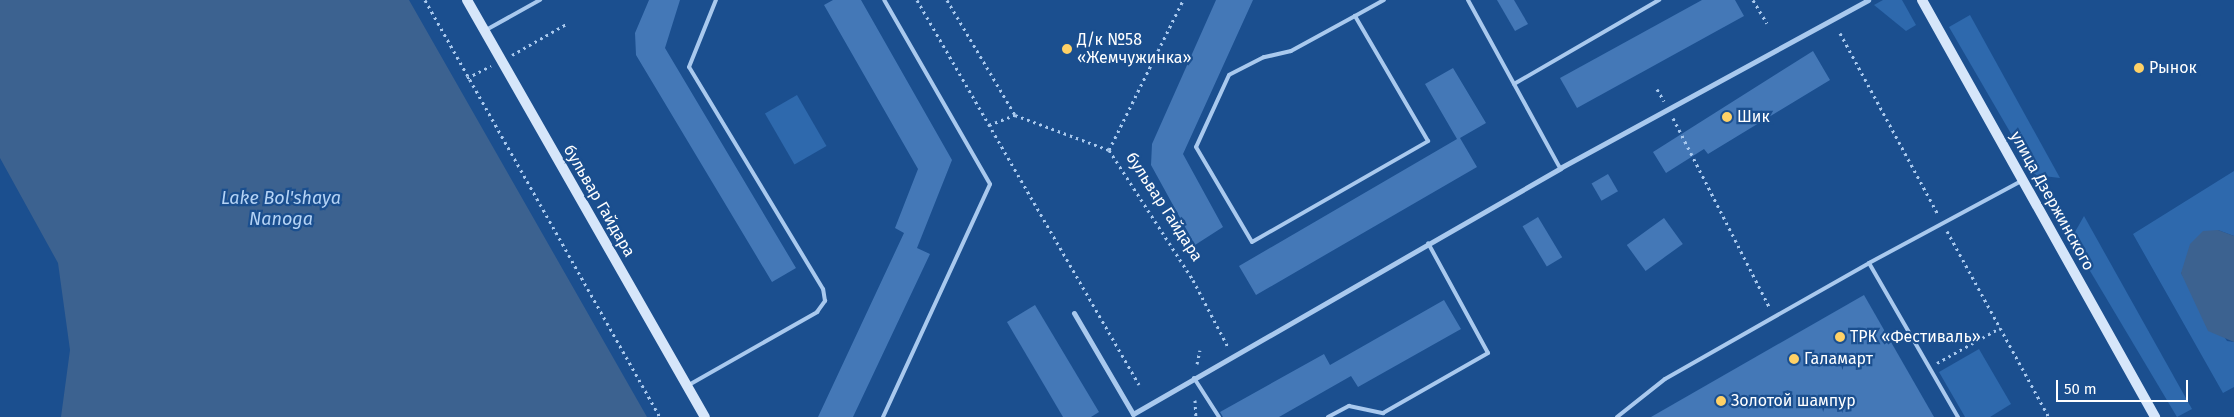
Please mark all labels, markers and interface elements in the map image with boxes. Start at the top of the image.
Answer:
place label: Д/к №58 «Жемчужинка» [1077,30,1192,68]
marker: Д/к №58 «Жемчужинка» [1061,43,1073,55]
place label: Рынок [2149,58,2197,78]
marker: Рынок [2133,62,2145,74]
place label: Шик [1737,107,1770,127]
marker: Шик [1721,111,1733,123]
street label: улица Дзержинского [2006,128,2098,274]
street label: бульвар Гайдара [559,142,639,260]
street label: бульвар Гайдара [1122,149,1206,265]
water label: Lake Bol'shaya Nanoga [221,188,341,230]
place label: ТРК «Фестиваль» [1850,327,1981,347]
marker: ТРК «Фестиваль» [1834,331,1846,343]
place label: Галамарт [1804,349,1873,369]
marker: Галамарт [1788,353,1800,365]
scale bar [2059,370,2192,402]
text: 50 m [2064,380,2097,398]
place label: Золотой шампур [1731,391,1856,411]
marker: Золотой шампур [1715,395,1727,407]

